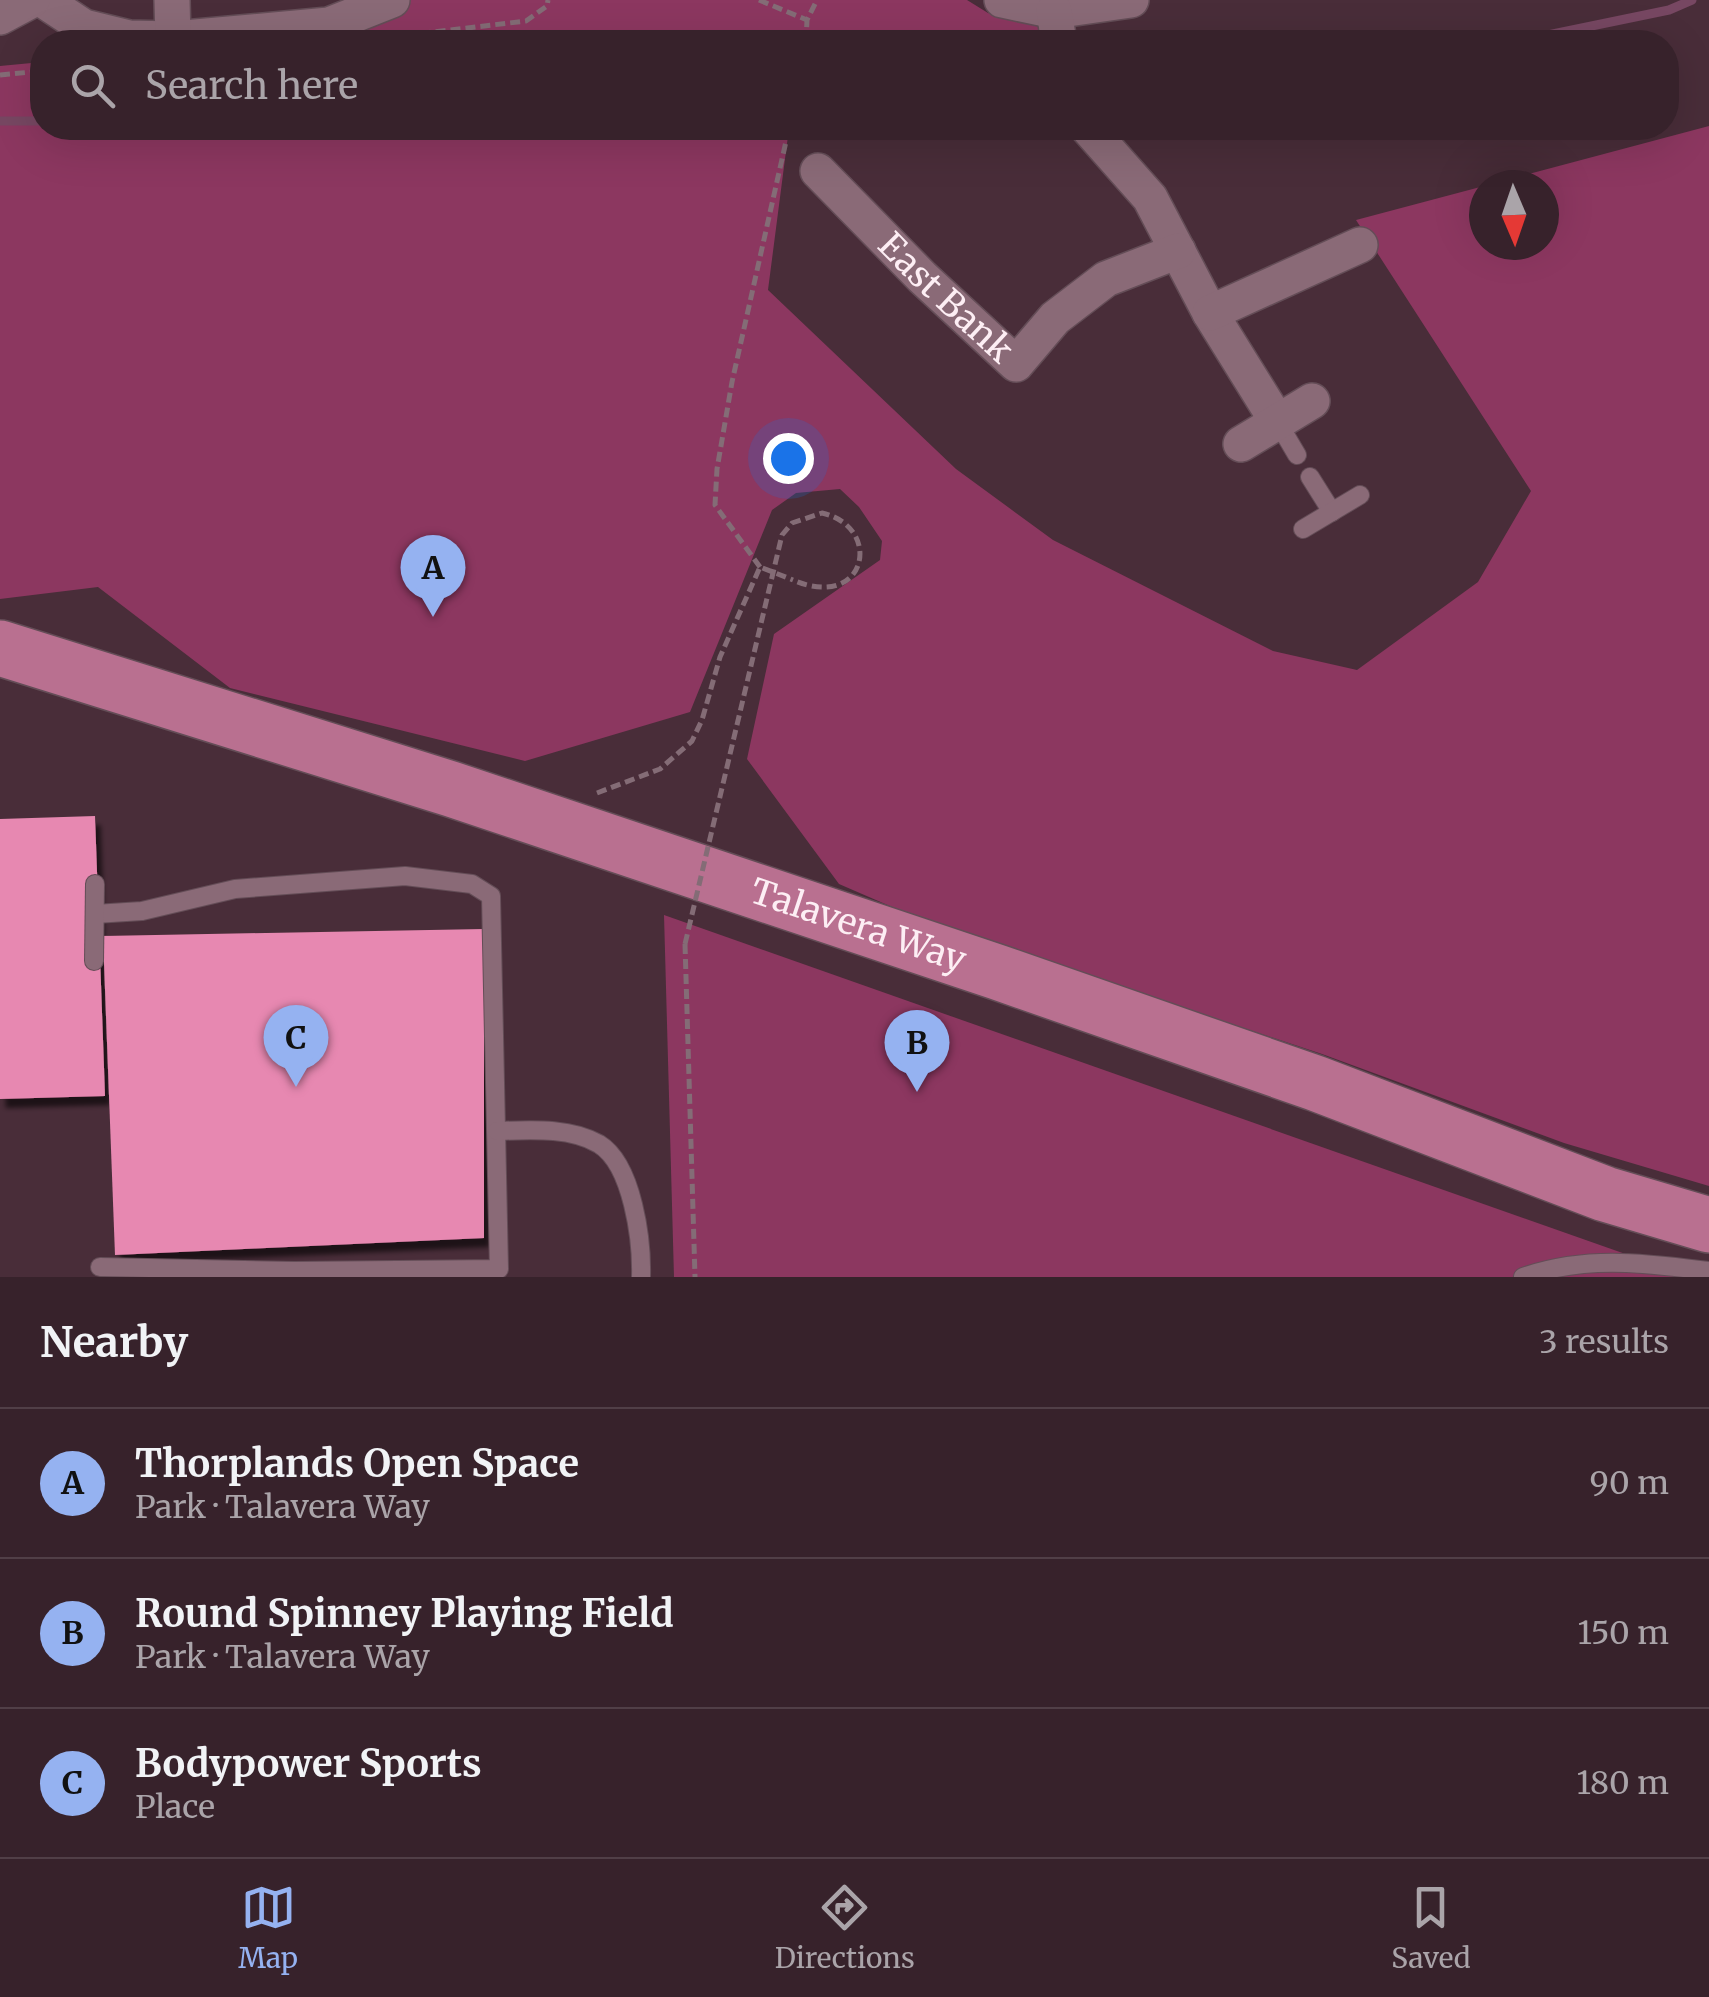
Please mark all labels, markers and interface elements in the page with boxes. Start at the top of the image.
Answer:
search box [30,30,1679,140]
icon: search [65,58,120,113]
text: Search here [145,62,358,109]
north arrow [1469,170,1559,260]
street label: East Bank [869,223,1022,372]
your location [763,433,814,484]
pin: A [400,534,466,617]
street label: Talavera Way [745,869,972,982]
pin: C [264,1004,328,1087]
pin: B [884,1010,950,1092]
text: Nearby [40,1316,188,1368]
text: 3 results [1539,1322,1669,1362]
text: Thorplands Open Space [135,1440,579,1487]
text: A [61,1463,84,1503]
text: 90 m [1590,1463,1669,1503]
text: Park · Talavera Way [135,1487,430,1527]
text: Round Spinney Playing Field [135,1590,674,1637]
text: B [61,1613,84,1653]
text: 150 m [1577,1613,1669,1653]
text: Park · Talavera Way [135,1637,430,1677]
text: Bodypower Sports [135,1740,482,1787]
text: C [62,1763,83,1803]
text: 180 m [1577,1763,1669,1803]
text: Place [135,1787,215,1827]
tab: Map [238,1880,298,1976]
tab: Directions [775,1880,915,1976]
tab: Saved [1391,1880,1471,1976]

